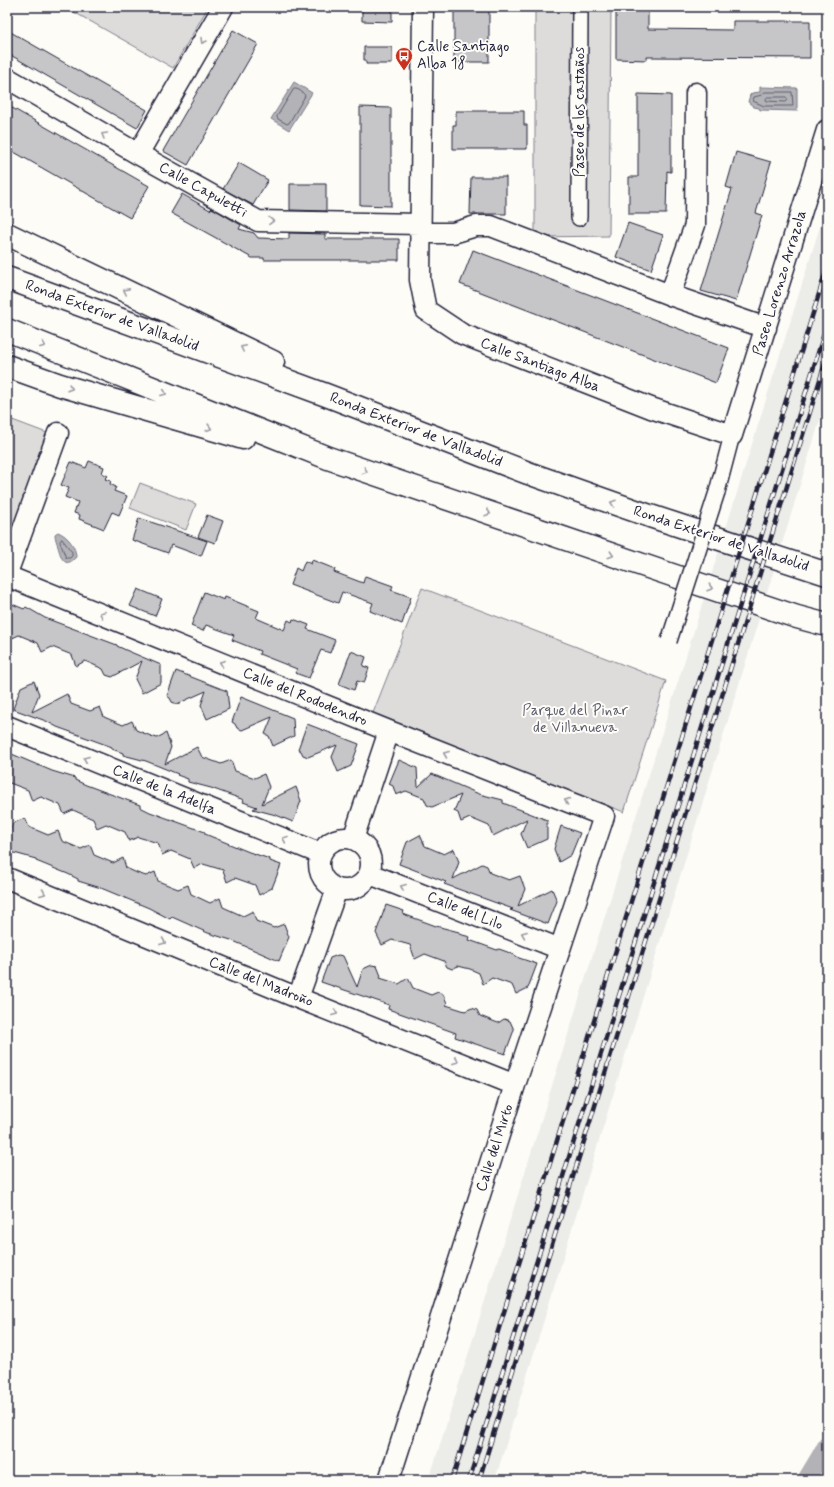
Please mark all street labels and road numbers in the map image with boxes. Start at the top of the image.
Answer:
street label: Paseo de los castaños [570,46,590,177]
street label: Calle Capuletti [155,157,251,223]
street label: Paseo Lorenzo Arrazola [748,208,812,358]
street label: Ronda Exterior de Valladolid [22,275,202,357]
street label: Calle Santiago Alba [477,333,603,397]
street label: Ronda Exterior de Valladolid [327,388,505,472]
street label: Ronda Exterior de Valladolid [631,501,811,577]
street label: Calle del Rododendro [240,663,370,731]
street label: Calle de la Adelfa [109,760,219,820]
street label: Calle del Lilo [424,887,506,935]
street label: Calle del Madroño [206,952,316,1012]
street label: Calle del Mirto [471,1102,519,1194]

